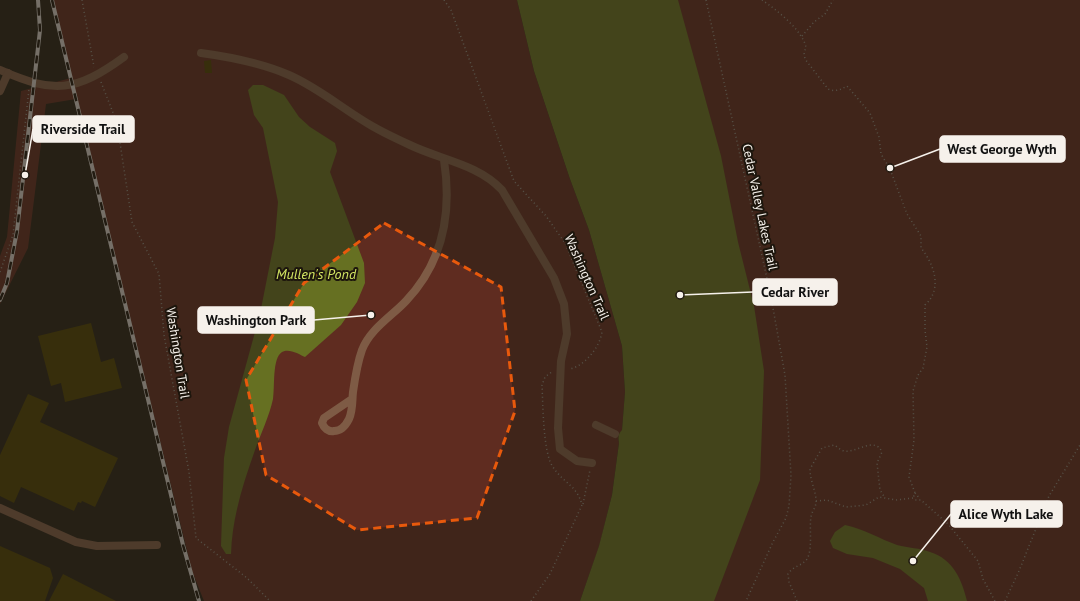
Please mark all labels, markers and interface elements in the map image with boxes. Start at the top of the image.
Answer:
callout: Riverside Trail [33,116,134,142]
text: Riverside Trail [41,120,126,138]
callout: West George Wyth [940,136,1065,162]
text: West George Wyth [947,140,1057,158]
street label: Cedar Valley Lakes Trail [738,142,782,272]
street label: Washington Trail [560,231,614,323]
water label: Mullen's Pond [276,265,357,283]
callout: Cedar River [753,279,837,305]
text: Cedar River [761,283,829,301]
street label: Washington Trail [162,306,194,400]
callout: Washington Park [198,307,314,333]
text: Washington Park [206,311,306,329]
callout: Alice Wyth Lake [951,501,1062,527]
text: Alice Wyth Lake [959,505,1053,523]

